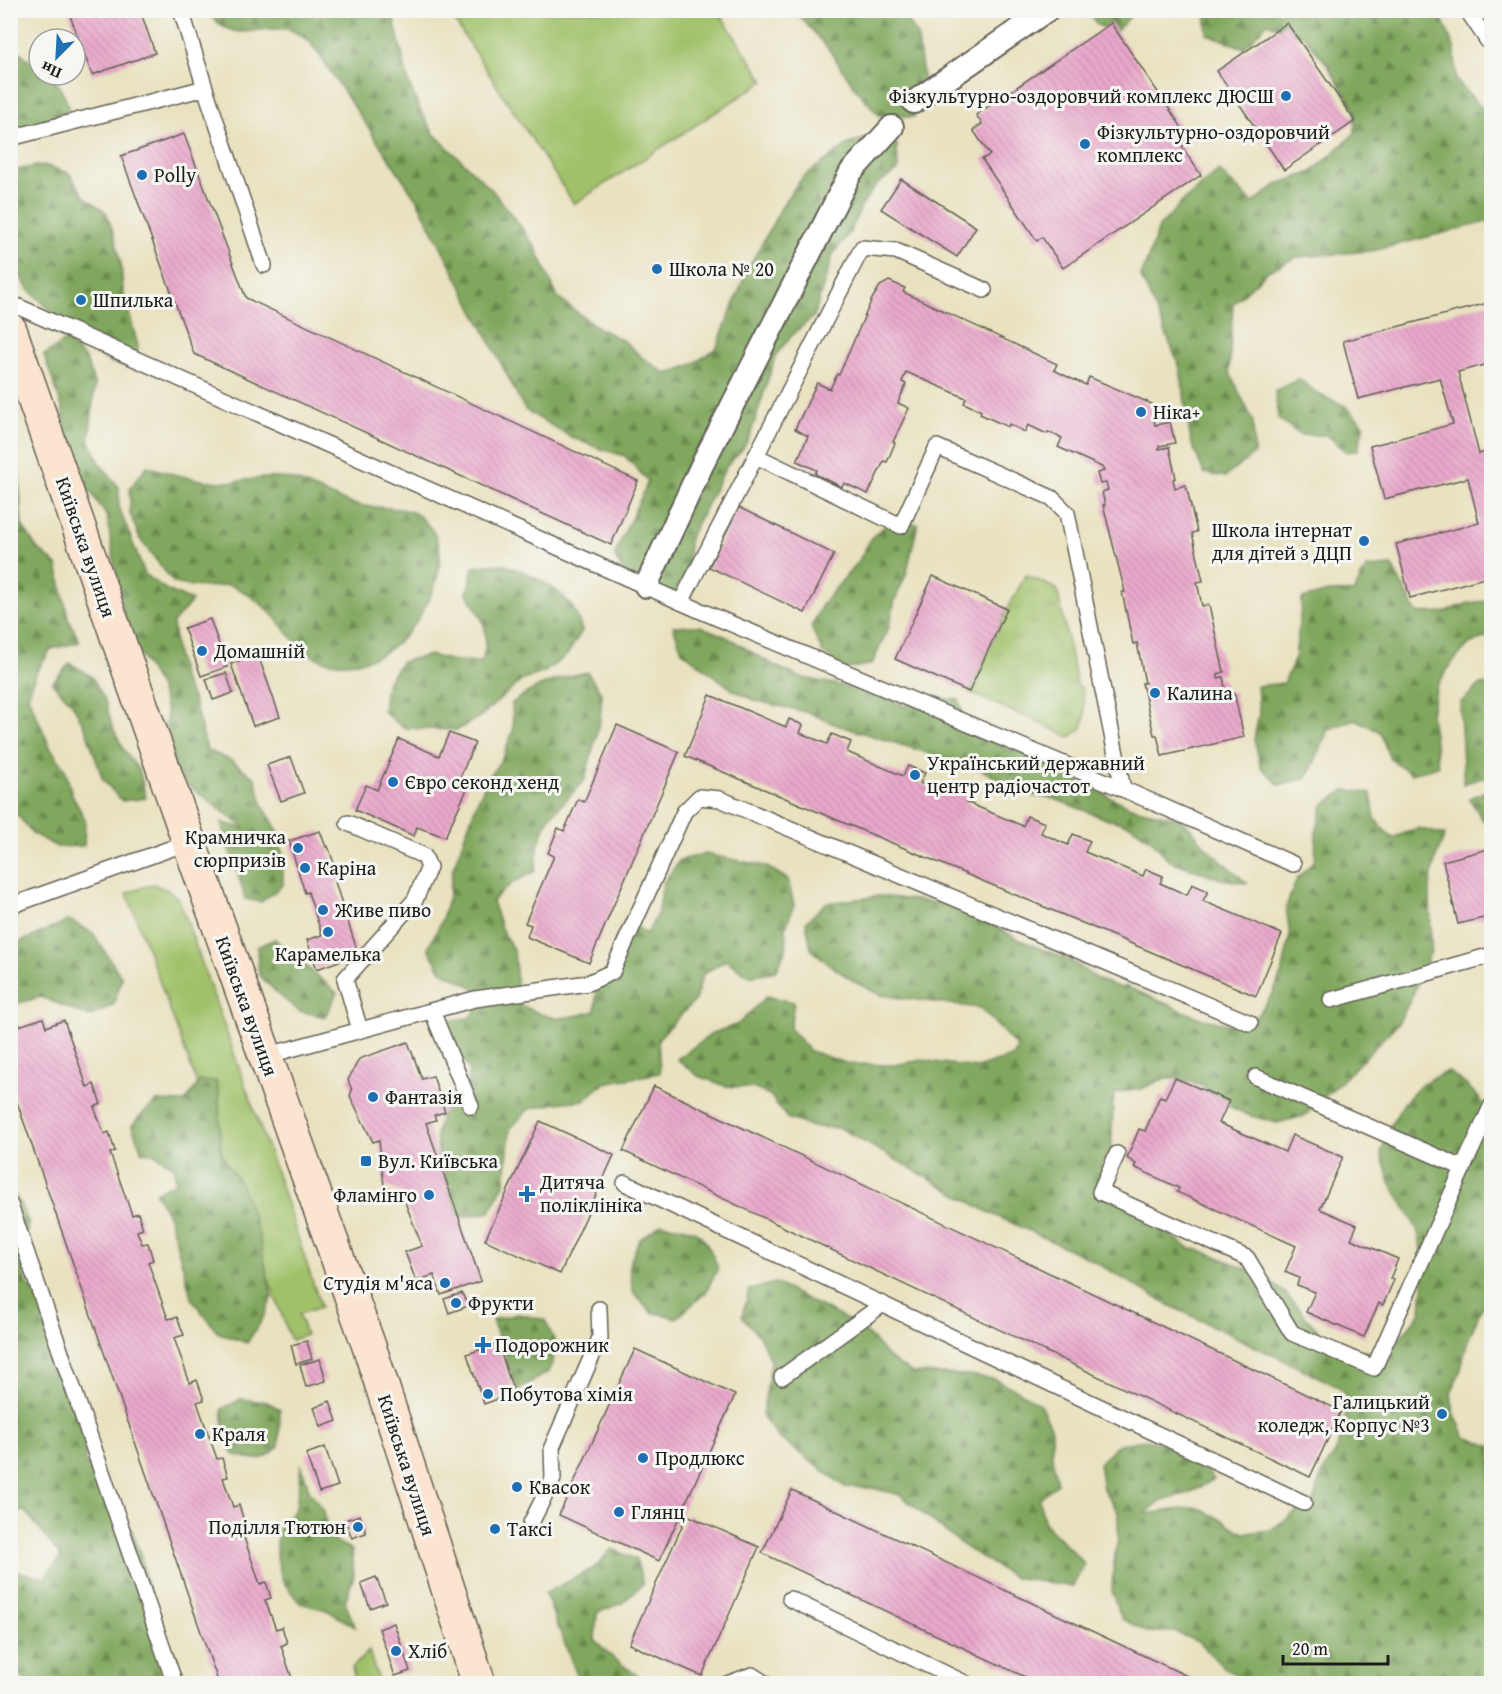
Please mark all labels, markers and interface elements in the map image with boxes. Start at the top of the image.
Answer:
north arrow [27,27,87,87]
text: Пн [36,55,65,86]
place label: Фізкультурно-оздоровчий комплекс ДЮСШ [889,81,1274,110]
marker: Фізкультурно-оздоровчий комплекс ДЮСШ [1279,89,1293,103]
place label: Фізкультурно-оздоровчий комплекс [1097,117,1330,169]
marker: Фізкультурно-оздоровчий комплекс [1078,137,1092,151]
place label: Polly [154,160,196,189]
marker: Polly [135,168,149,182]
place label: Школа № 20 [669,254,774,283]
marker: Школа № 20 [650,262,664,276]
place label: Шпилька [93,285,174,314]
marker: Шпилька [74,293,88,307]
place label: Ніка+ [1153,397,1200,426]
marker: Ніка+ [1134,405,1148,419]
street label: Київська вулиця [49,473,124,621]
place label: Школа інтернат для дітей з ДЦП [1212,515,1352,567]
marker: Школа інтернат для дітей з ДЦП [1357,534,1371,548]
place label: Домашній [213,636,305,665]
marker: Домашній [195,644,209,658]
place label: Калина [1167,678,1233,707]
marker: Калина [1148,686,1162,700]
place label: Український державний центр радіочастот [927,748,1145,800]
place label: Євро секонд хенд [405,767,559,796]
marker: Український державний центр радіочастот [908,768,922,782]
marker: Євро секонд хенд [386,775,400,789]
place label: Крамничка сюрпризів [185,822,286,874]
marker: Крамничка сюрпризів [291,841,305,855]
place label: Каріна [317,853,377,882]
marker: Каріна [298,861,312,875]
place label: Живе пиво [334,895,431,924]
marker: Живе пиво [316,903,330,917]
marker: Карамелька [321,925,335,939]
street label: Київська вулиця [209,932,286,1080]
place label: Карамелька [275,939,382,968]
place label: Фантазія [385,1082,463,1111]
marker: Фантазія [366,1090,380,1104]
place label: Вул. Київська [378,1146,499,1175]
marker: Вул. Київська [359,1154,373,1168]
place label: Дитяча поліклініка [539,1167,643,1219]
place label: Фламінго [333,1180,417,1209]
marker: Дитяча поліклініка [518,1185,536,1203]
marker: Фламінго [422,1188,436,1202]
place label: Студія м'яса [323,1268,433,1297]
marker: Студія м'яса [438,1276,452,1290]
place label: Фрукти [468,1288,534,1317]
marker: Фрукти [449,1296,463,1310]
place label: Подорожник [495,1330,609,1359]
marker: Подорожник [476,1338,490,1352]
place label: Побутова хімія [500,1379,633,1408]
marker: Побутова хімія [481,1387,495,1401]
place label: Галицький коледж, Корпус №3 [1258,1387,1430,1439]
street label: Київська вулиця [371,1390,444,1539]
marker: Галицький коледж, Корпус №3 [1435,1407,1449,1421]
place label: Краля [212,1419,266,1448]
marker: Краля [193,1427,207,1441]
place label: Продлюкс [655,1443,745,1472]
marker: Продлюкс [636,1451,650,1465]
place label: Квасок [529,1472,591,1501]
marker: Квасок [510,1480,524,1494]
place label: Глянц [631,1497,685,1526]
marker: Глянц [612,1505,626,1519]
place label: Поділля Тютюн [208,1512,346,1541]
place label: Таксі [507,1514,553,1543]
marker: Поділля Тютюн [351,1520,365,1534]
marker: Таксі [488,1522,502,1536]
scale bar [1283,1628,1388,1666]
text: 20 m [1292,1635,1328,1662]
place label: Хліб [408,1636,447,1665]
marker: Хліб [389,1644,403,1658]

